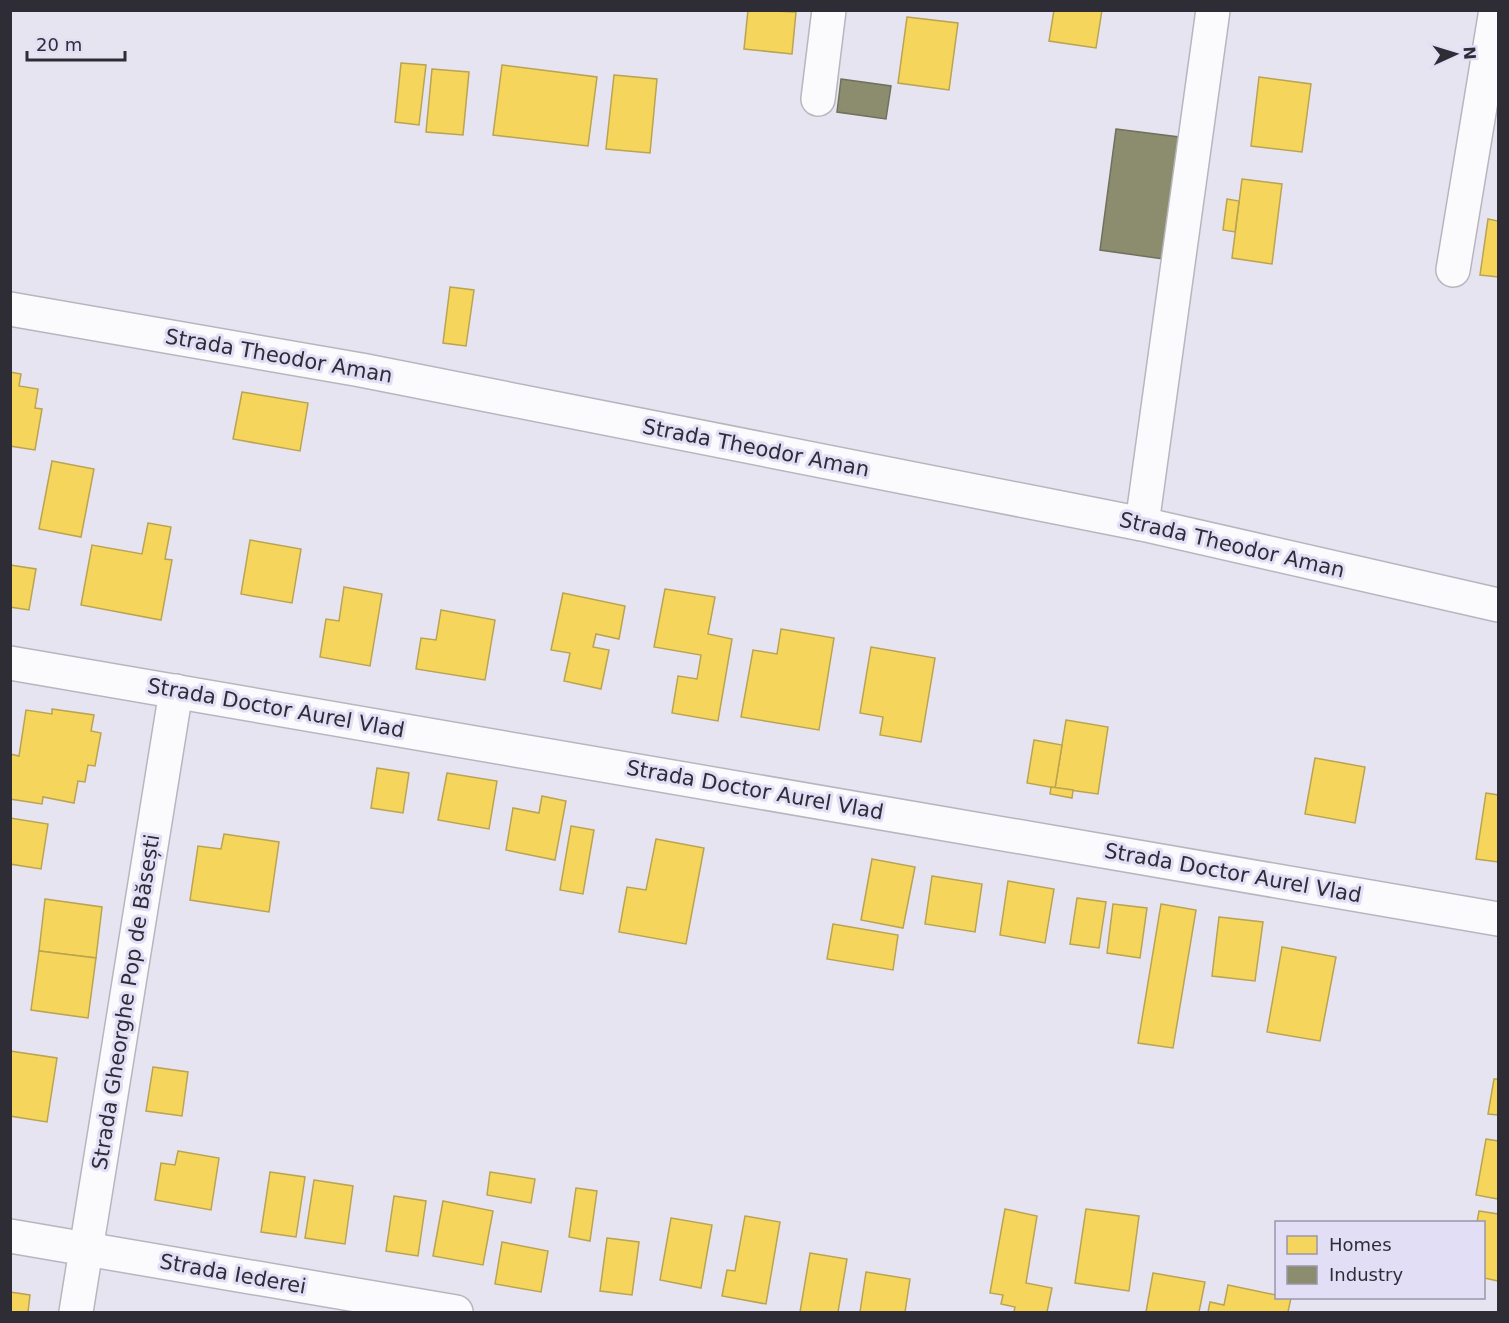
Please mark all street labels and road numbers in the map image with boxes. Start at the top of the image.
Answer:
street label: Strada Theodor Aman [163,324,395,388]
street label: Strada Theodor Aman [641,414,871,482]
street label: Strada Theodor Aman [1117,507,1347,583]
street label: Strada Doctor Aurel Vlad [146,674,406,742]
street label: Strada Doctor Aurel Vlad [625,756,885,824]
street label: Strada Gheorghe Pop de Băsești [88,832,164,1172]
street label: Strada Doctor Aurel Vlad [1103,839,1363,907]
street label: Strada Iederei [158,1249,308,1299]

